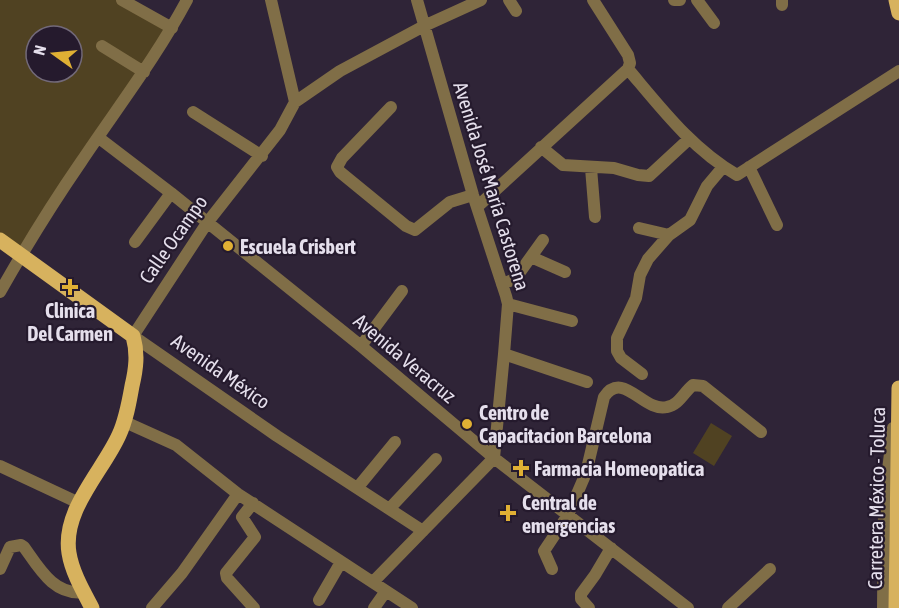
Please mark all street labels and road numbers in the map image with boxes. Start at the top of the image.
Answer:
street label: Avenida José María Castorena [449,79,535,293]
street label: Calle Ocampo [134,191,212,287]
street label: Avenida Veracruz [349,309,461,407]
street label: Avenida México [168,329,274,413]
street label: Carretera México - Toluca [863,407,889,589]

